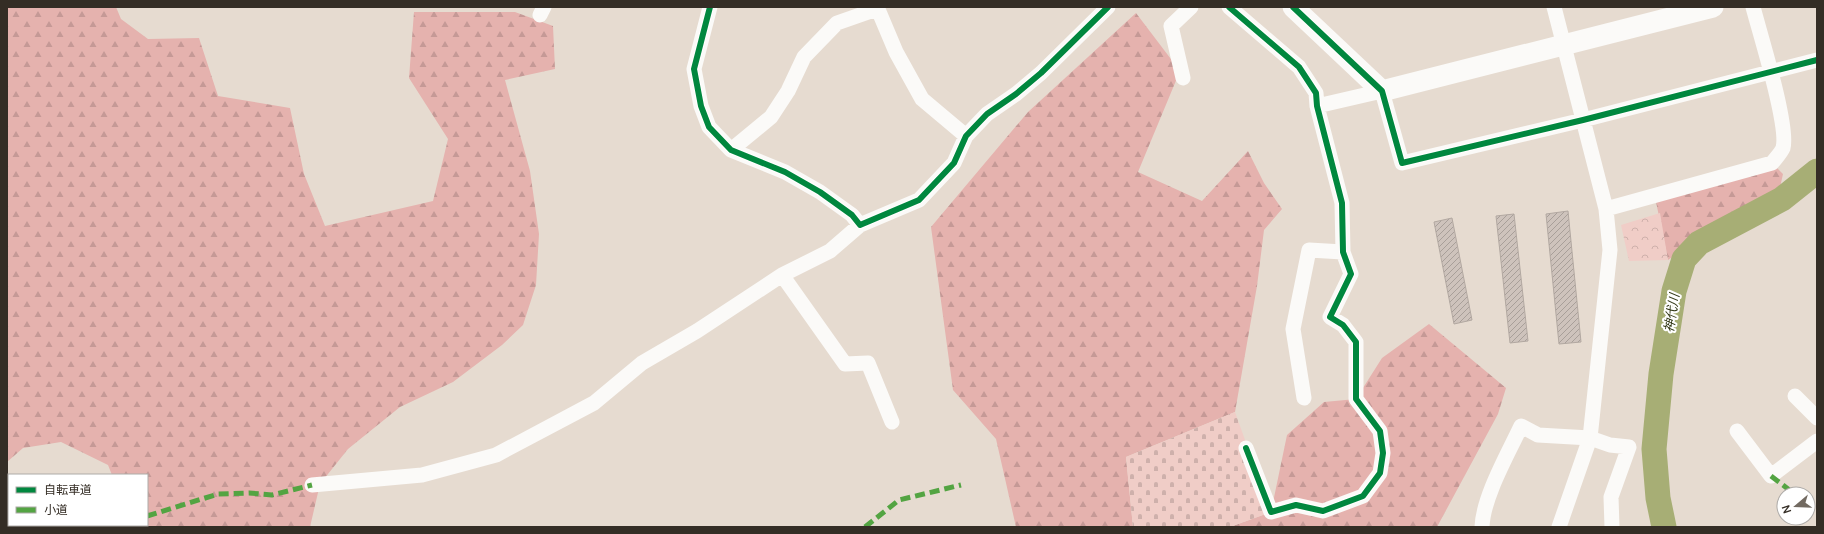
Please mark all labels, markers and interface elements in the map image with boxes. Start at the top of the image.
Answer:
water label: 神代川 [1659,290,1683,334]
legend [8,474,148,526]
text: 自転車道 [44,481,92,498]
north arrow [1776,486,1816,526]
text: 小道 [44,501,68,518]
text: N [1778,503,1794,516]

